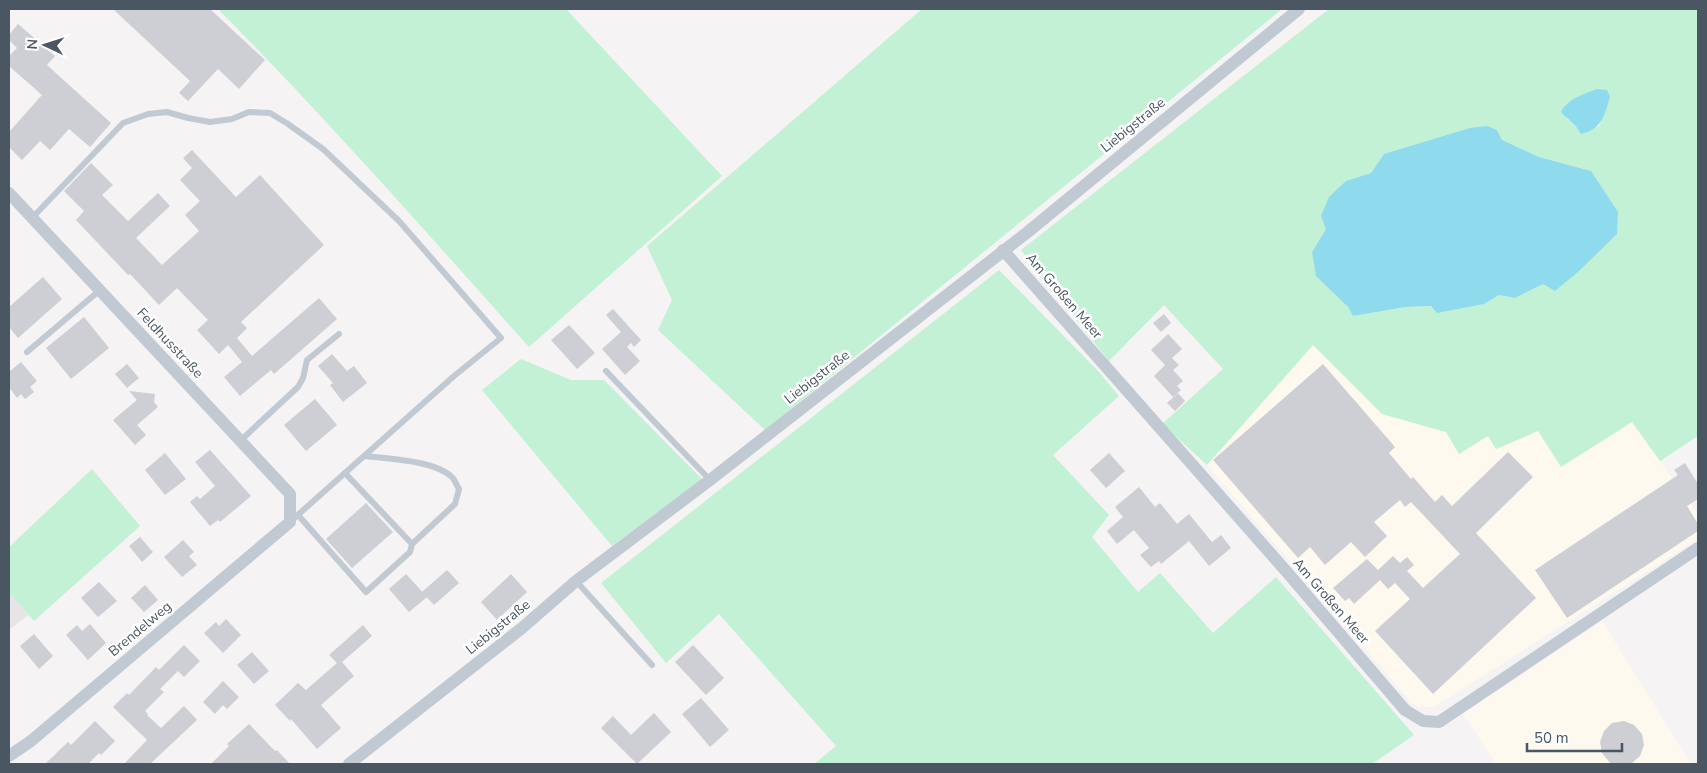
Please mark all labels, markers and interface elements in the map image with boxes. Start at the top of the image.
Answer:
north arrow [20,20,70,70]
text: N [23,38,42,50]
street label: Liebigstraße [1097,93,1169,157]
street label: Am Großen Meer [1021,249,1107,343]
street label: Feldhusstraße [132,304,208,382]
street label: Liebigstraße [780,346,854,408]
street label: Am Großen Meer [1288,554,1374,648]
street label: Liebigstraße [462,595,534,659]
street label: Brendelweg [105,597,175,661]
scale bar [1527,720,1622,752]
text: 50 m [1534,728,1569,748]

